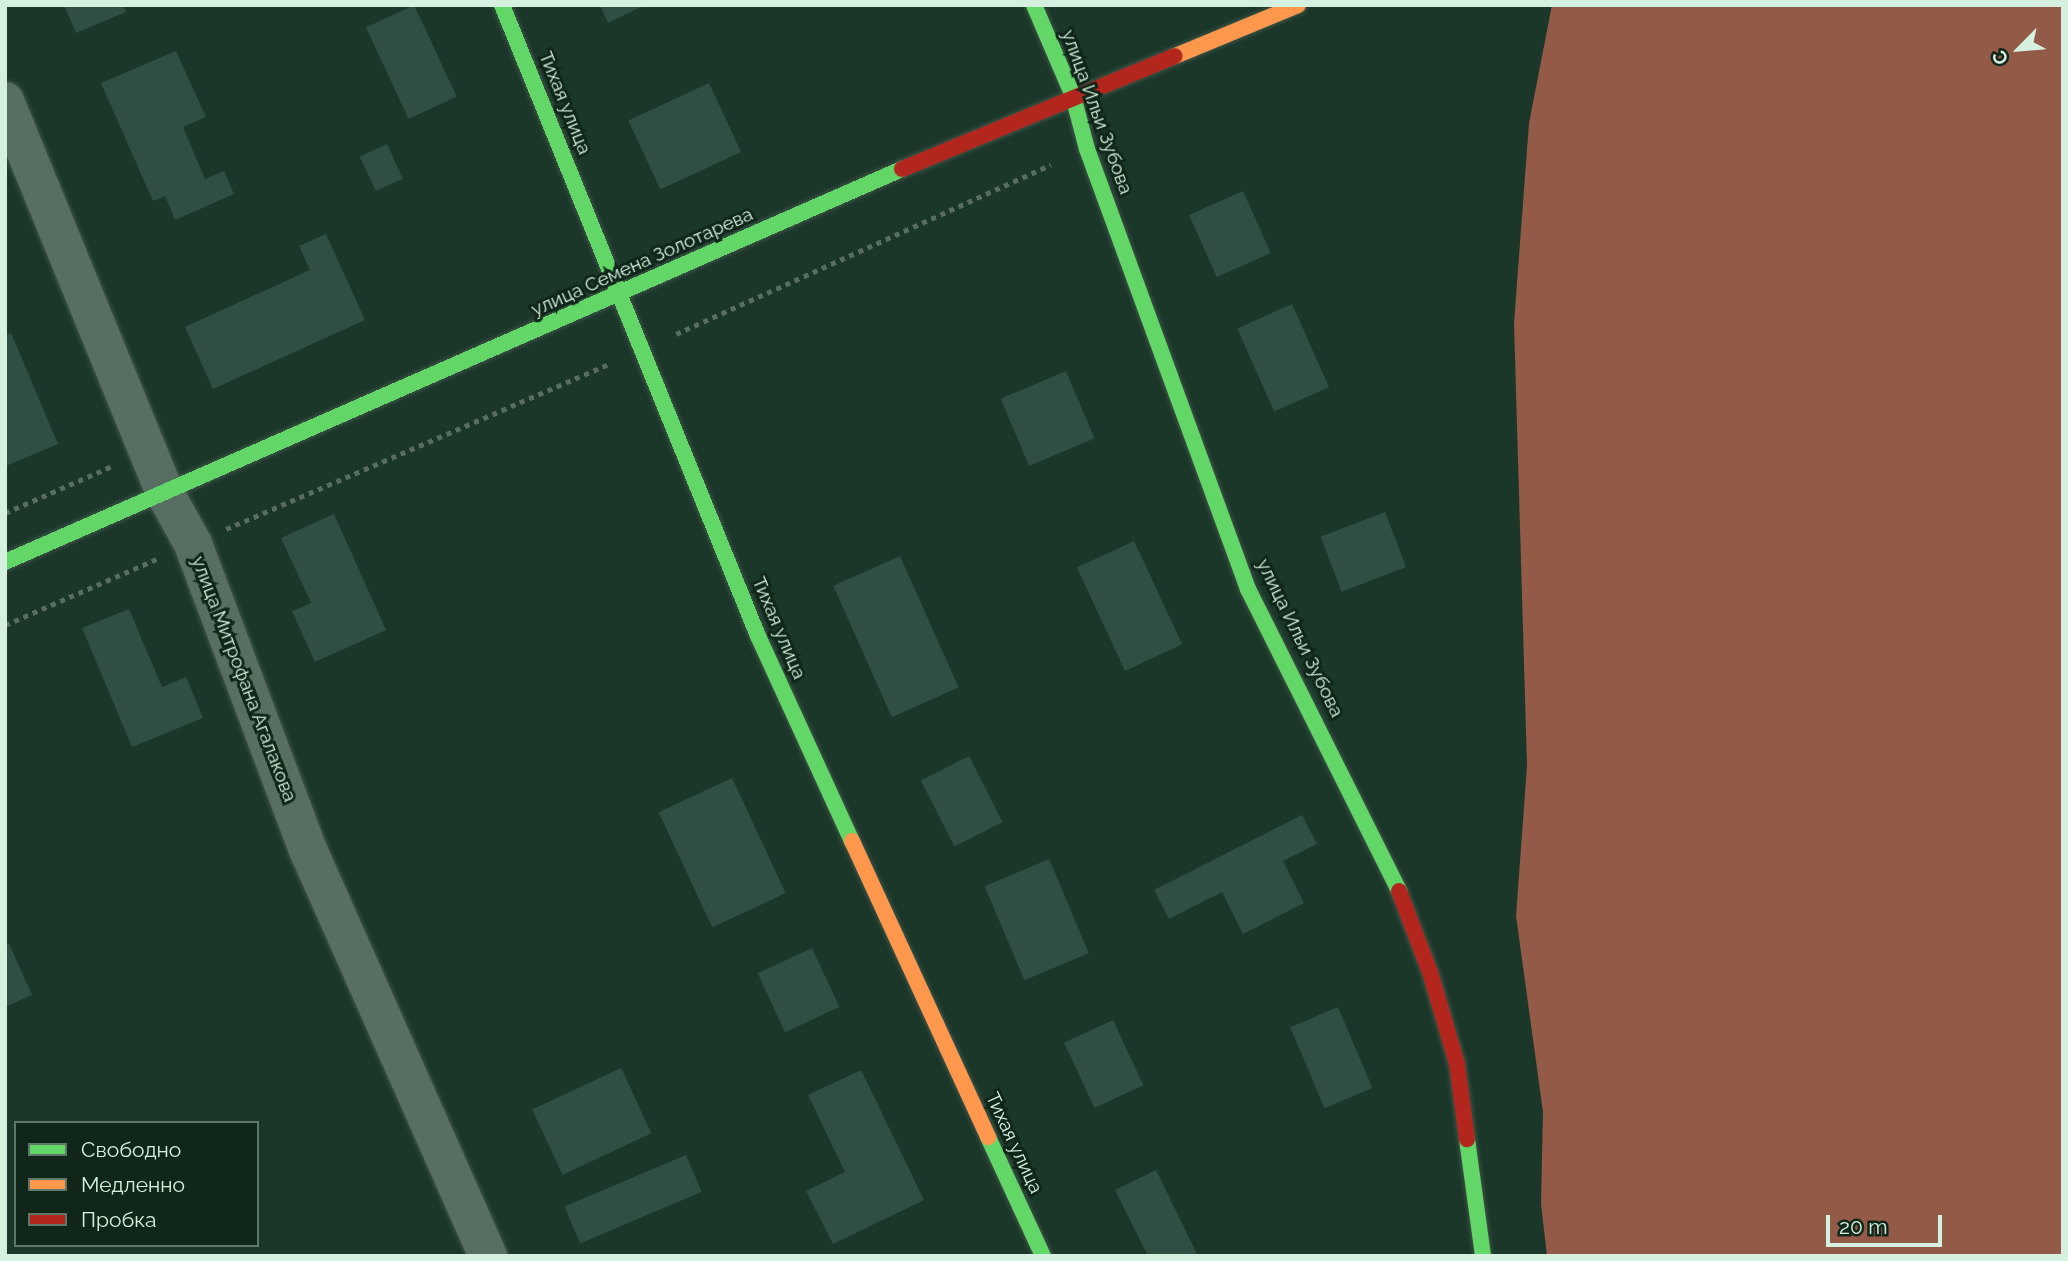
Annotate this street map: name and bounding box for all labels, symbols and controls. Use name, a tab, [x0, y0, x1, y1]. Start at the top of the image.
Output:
north arrow	[1984, 14, 2054, 84]
street label: улица Ильи Зубова	[1057, 27, 1137, 197]
text: С	[1987, 47, 2013, 68]
street label: Тихая улица	[534, 48, 596, 158]
street label: улица Семена Золотарева	[528, 203, 756, 321]
street label: улица Митрофана Агалакова	[186, 553, 302, 805]
street label: улица Ильи Зубова	[1252, 555, 1348, 721]
street label: Тихая улица	[747, 573, 811, 683]
street label: Тихая улица	[981, 1089, 1047, 1197]
legend	[14, 1121, 259, 1247]
text: Свободно	[81, 1137, 181, 1162]
text: Медленно	[81, 1172, 185, 1197]
scale bar	[1830, 1202, 1946, 1246]
text: Пробка	[81, 1207, 157, 1232]
text: 20 m	[1839, 1214, 1887, 1239]

